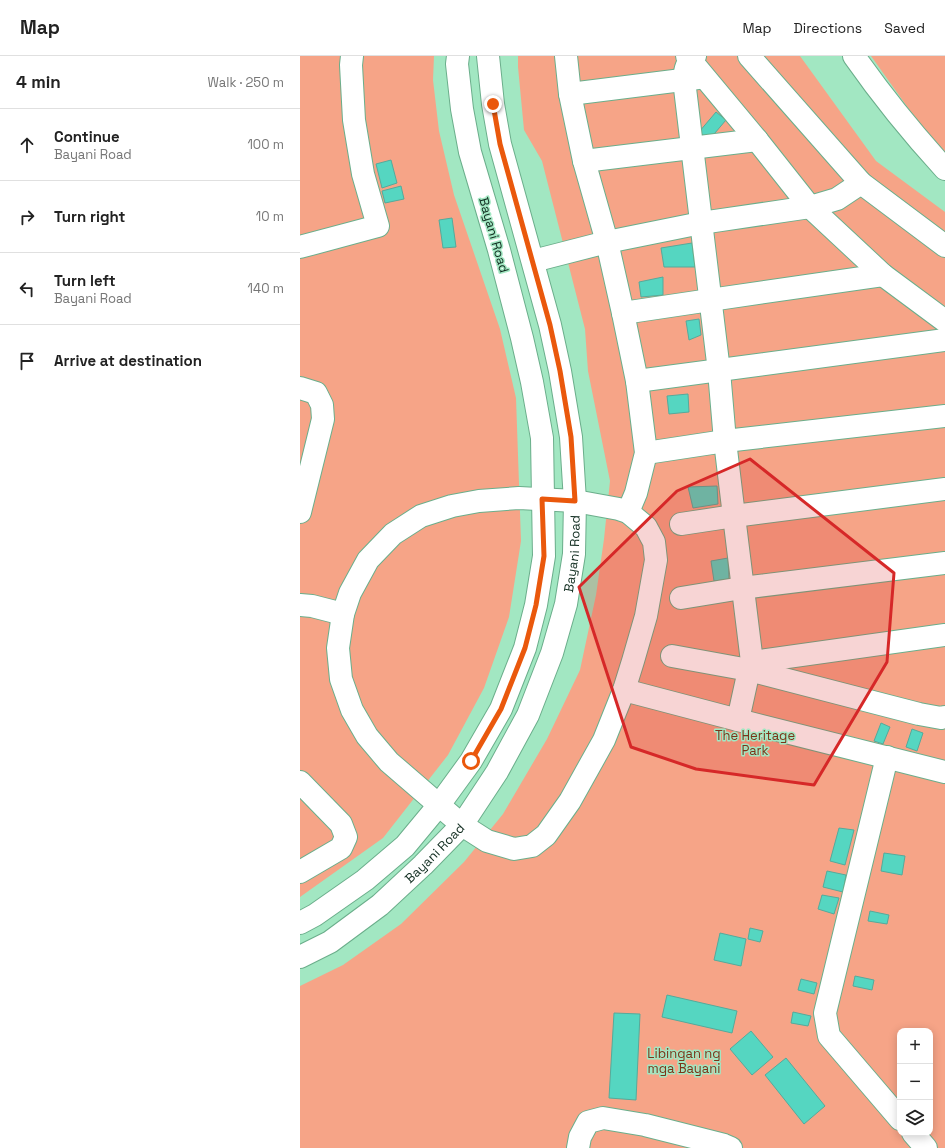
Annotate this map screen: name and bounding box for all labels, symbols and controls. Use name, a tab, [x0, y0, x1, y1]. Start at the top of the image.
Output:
text: Map	[20, 15, 60, 40]
text: Map	[742, 19, 772, 37]
text: Directions	[794, 19, 862, 37]
text: Saved	[884, 19, 925, 37]
text: 4 min	[16, 71, 61, 93]
text: Walk · 250 m	[208, 74, 284, 91]
route end	[484, 95, 502, 113]
text: Continue	[54, 127, 120, 146]
icon: ahead	[16, 134, 38, 156]
text: 100 m	[247, 136, 284, 153]
text: Bayani Road	[54, 146, 132, 163]
street label: Bayani Road	[475, 195, 513, 275]
icon: right	[16, 206, 38, 228]
text: Turn right	[54, 207, 125, 226]
text: 10 m	[256, 208, 284, 225]
text: Turn left	[54, 271, 116, 290]
icon: left	[16, 278, 38, 300]
text: 140 m	[248, 280, 284, 297]
text: Bayani Road	[54, 290, 132, 307]
icon: arrive	[16, 350, 38, 372]
text: Arrive at destination	[54, 351, 202, 370]
street label: Bayani Road	[559, 515, 583, 594]
park label: The Heritage Park	[715, 727, 795, 759]
route start	[462, 752, 480, 770]
street label: Bayani Road	[401, 819, 468, 886]
map controls	[897, 1028, 933, 1136]
button: +	[897, 1028, 933, 1064]
park label: Libingan ng mga Bayani	[647, 1045, 721, 1077]
button: −	[897, 1064, 933, 1100]
button: layers	[897, 1100, 933, 1136]

